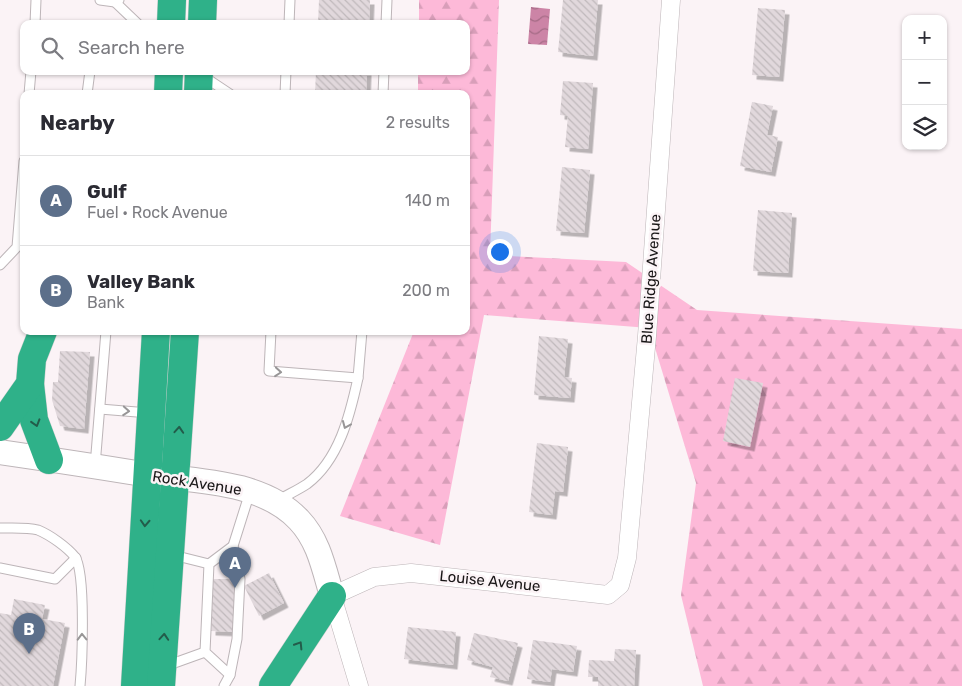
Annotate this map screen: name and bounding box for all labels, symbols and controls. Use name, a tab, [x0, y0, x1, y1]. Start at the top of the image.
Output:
map controls	[902, 15, 947, 150]
button: +	[902, 15, 947, 60]
search box	[20, 20, 470, 75]
icon: search	[38, 34, 66, 62]
text: Search here	[78, 36, 185, 59]
button: −	[902, 60, 947, 105]
button: layers	[902, 105, 947, 150]
text: Nearby	[40, 110, 115, 135]
text: 2 results	[386, 113, 450, 132]
text: Gulf	[87, 180, 127, 203]
text: A	[50, 191, 62, 210]
text: 140 m	[405, 191, 450, 210]
text: Fuel · Rock Avenue	[87, 203, 228, 222]
street label: Blue Ridge Avenue	[637, 213, 665, 345]
your location	[487, 239, 513, 265]
text: Valley Bank	[87, 270, 195, 293]
text: B	[50, 281, 62, 300]
text: 200 m	[402, 281, 450, 300]
text: Bank	[87, 293, 124, 312]
one-way arrow	[275, 366, 283, 377]
one-way arrow	[122, 405, 130, 416]
one-way arrow	[30, 418, 40, 426]
one-way arrow	[341, 420, 352, 429]
one-way arrow	[173, 425, 184, 433]
street label: Rock Avenue	[151, 467, 243, 499]
one-way arrow	[139, 519, 150, 527]
pin: A	[219, 547, 251, 588]
street label: Louise Avenue	[439, 567, 541, 595]
pin: B	[13, 613, 45, 654]
one-way arrow	[77, 633, 87, 641]
one-way arrow	[158, 633, 169, 641]
one-way arrow	[293, 641, 303, 650]

